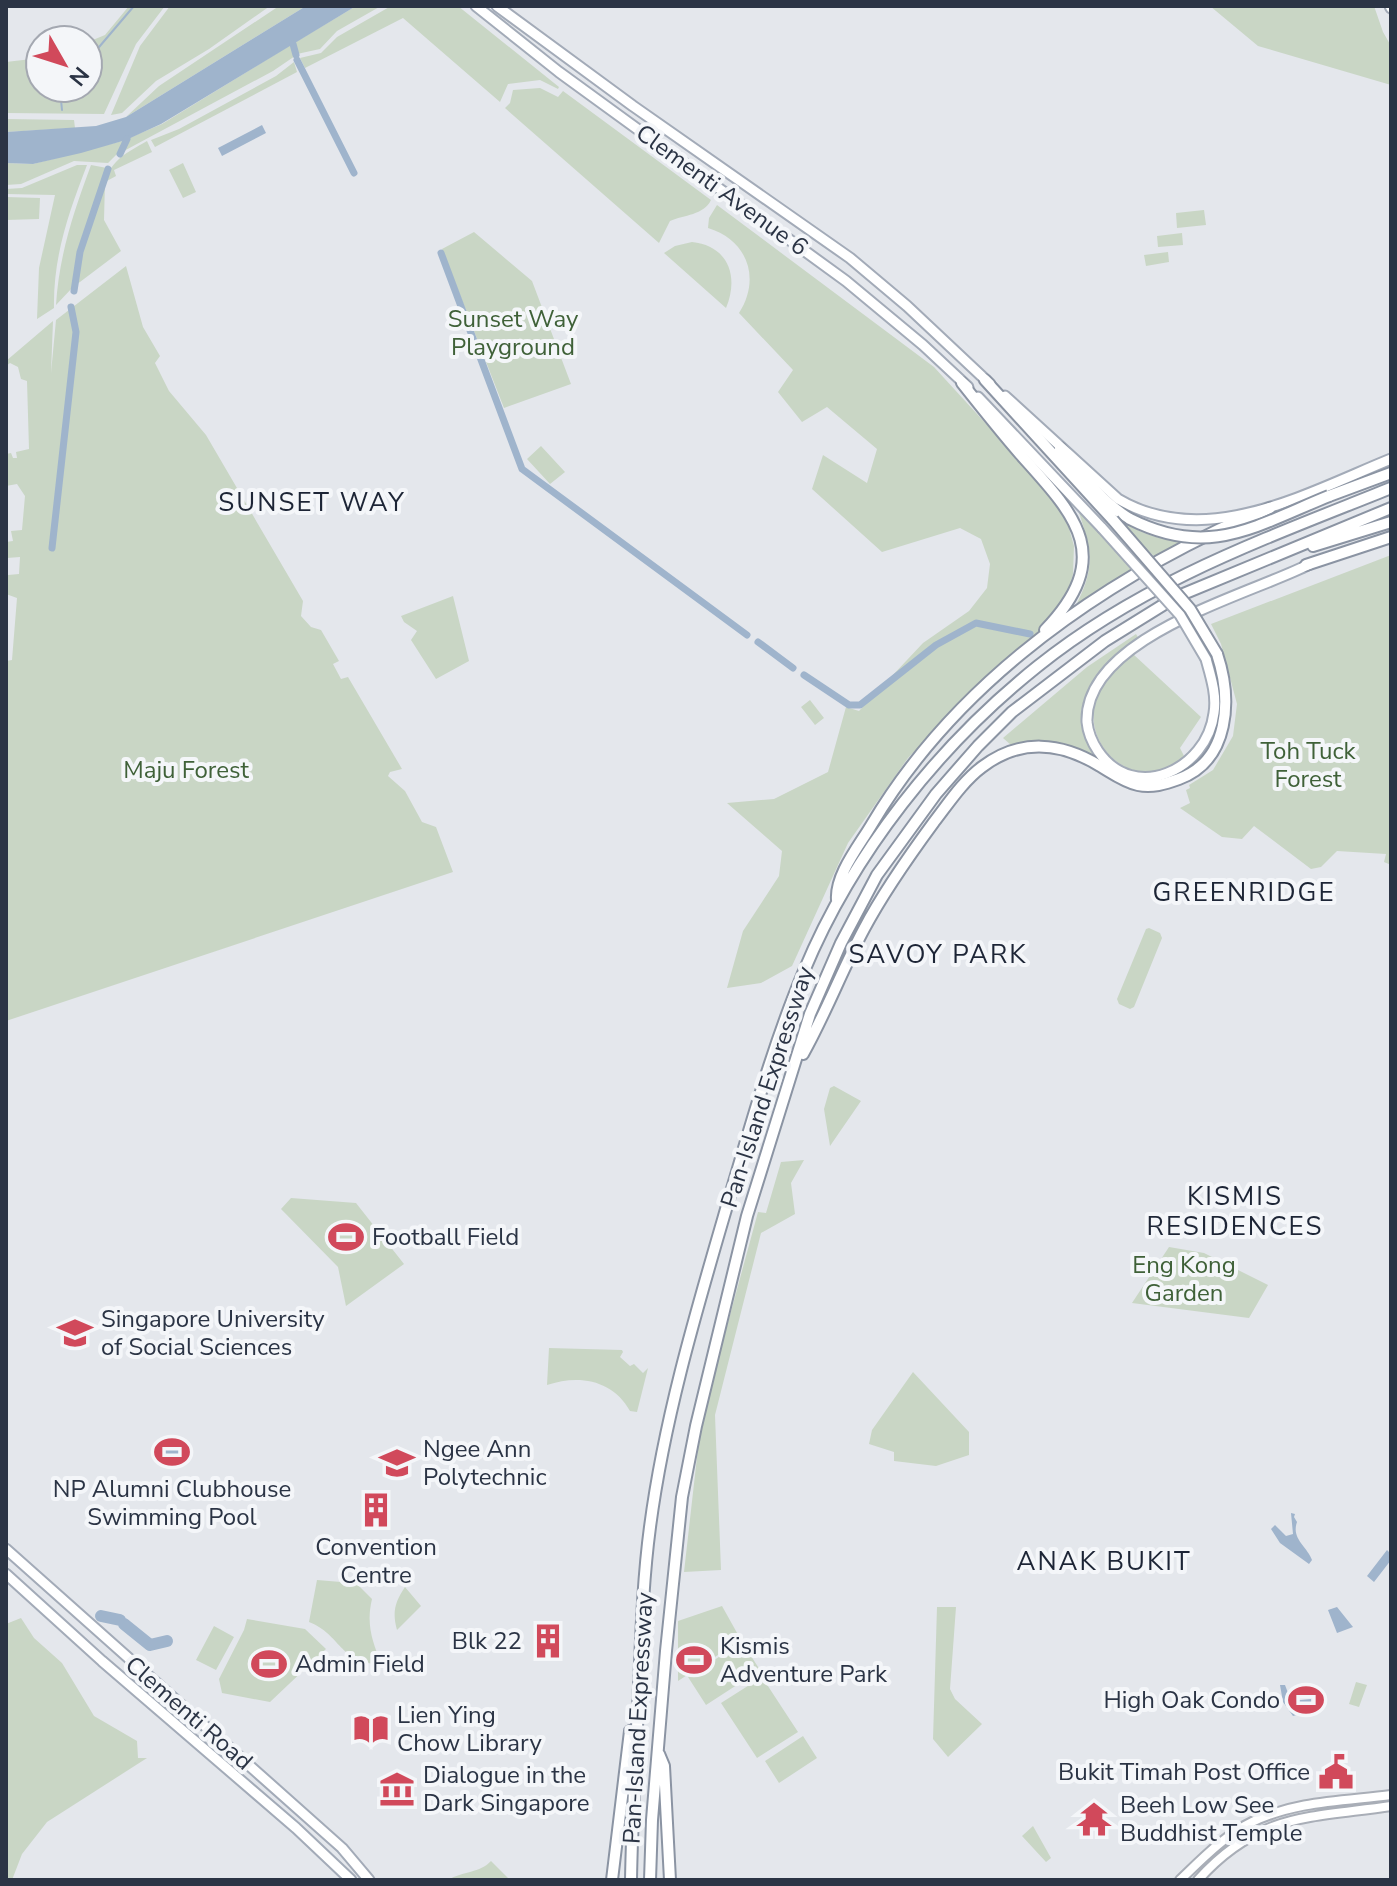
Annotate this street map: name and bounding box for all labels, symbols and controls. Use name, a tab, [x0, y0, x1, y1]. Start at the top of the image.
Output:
north arrow	[24, 24, 104, 104]
text: N	[62, 60, 96, 92]
street label: Clementi Avenue 6	[630, 117, 814, 263]
park label: Sunset Way Playground	[448, 303, 579, 363]
district label: SUNSET WAY	[218, 485, 406, 520]
park label: Toh Tuck Forest	[1260, 735, 1357, 795]
park label: Maju Forest	[123, 754, 249, 786]
district label: GREENRIDGE	[1152, 875, 1336, 910]
district label: SAVOY PARK	[848, 937, 1028, 972]
street label: Pan-Island Expressway	[713, 962, 821, 1212]
district label: KISMIS RESIDENCES	[1146, 1179, 1324, 1244]
sports icon: Football Field	[327, 1218, 365, 1256]
place label: Football Field	[372, 1221, 519, 1253]
park label: Eng Kong Garden	[1132, 1249, 1236, 1309]
place label: Singapore University of Social Sciences	[101, 1303, 325, 1363]
school or university icon: Singapore University of Social Sciences	[56, 1314, 94, 1352]
sports icon: NP Alumni Clubhouse Swimming Pool	[153, 1433, 191, 1471]
place label: Ngee Ann Polytechnic	[423, 1433, 547, 1493]
school or university icon: Ngee Ann Polytechnic	[378, 1444, 416, 1482]
place label: NP Alumni Clubhouse Swimming Pool	[53, 1473, 291, 1533]
building icon: Convention Centre	[357, 1491, 395, 1529]
place label: Convention Centre	[315, 1531, 437, 1591]
district label: ANAK BUKIT	[1016, 1544, 1192, 1579]
street label: Pan-Island Expressway	[615, 1591, 661, 1845]
building icon: Blk 22	[529, 1622, 567, 1660]
place label: Blk 22	[452, 1625, 522, 1657]
place label: Kismis Adventure Park	[720, 1630, 888, 1690]
sports icon: Kismis Adventure Park	[675, 1641, 713, 1679]
sports icon: Admin Field	[250, 1645, 288, 1683]
place label: Admin Field	[295, 1648, 425, 1680]
street label: Clementi Road	[119, 1649, 259, 1777]
sports icon: High Oak Condo	[1287, 1681, 1325, 1719]
place label: High Oak Condo	[1103, 1684, 1280, 1716]
place label: Lien Ying Chow Library	[397, 1699, 542, 1759]
library icon: Lien Ying Chow Library	[352, 1710, 390, 1748]
public building icon: Bukit Timah Post Office	[1317, 1753, 1355, 1791]
place label: Bukit Timah Post Office	[1058, 1756, 1310, 1788]
place label: Dialogue in the Dark Singapore	[423, 1759, 590, 1819]
museum icon: Dialogue in the Dark Singapore	[378, 1770, 416, 1808]
place label: Beeh Low See Buddhist Temple	[1120, 1789, 1303, 1849]
temple icon: Beeh Low See Buddhist Temple	[1075, 1800, 1113, 1838]

